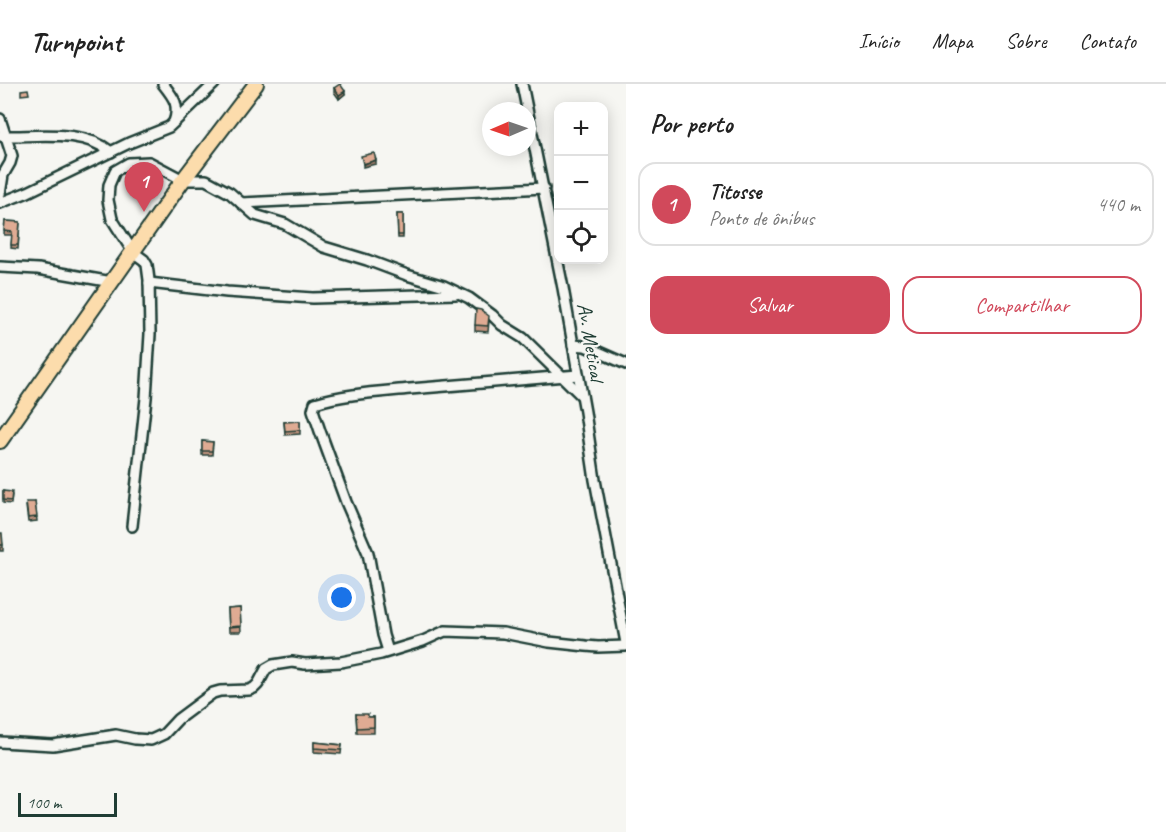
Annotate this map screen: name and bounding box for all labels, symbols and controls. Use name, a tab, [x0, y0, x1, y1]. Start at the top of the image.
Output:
text: Turnpoint	[30, 24, 122, 59]
text: Início	[859, 28, 899, 54]
text: Mapa	[932, 28, 973, 54]
text: Sobre	[1006, 28, 1046, 54]
text: Contato	[1079, 28, 1136, 54]
north arrow	[482, 102, 536, 156]
map controls	[554, 102, 608, 264]
button: +	[554, 102, 608, 156]
text: Por perto	[650, 107, 732, 140]
button: −	[554, 156, 608, 210]
pin: 1	[124, 162, 164, 212]
text: Titosse	[709, 178, 761, 206]
text: 1	[667, 192, 676, 217]
text: 440 m	[1097, 192, 1140, 217]
text: Ponto de ônibus	[709, 206, 814, 231]
button: locate	[554, 210, 608, 264]
button: Salvar	[650, 276, 890, 334]
button: Compartilhar	[902, 276, 1142, 334]
street label: Av. Metical	[571, 301, 611, 387]
your location	[327, 583, 356, 612]
scale bar	[18, 790, 117, 818]
text: 100 m	[27, 793, 61, 813]

